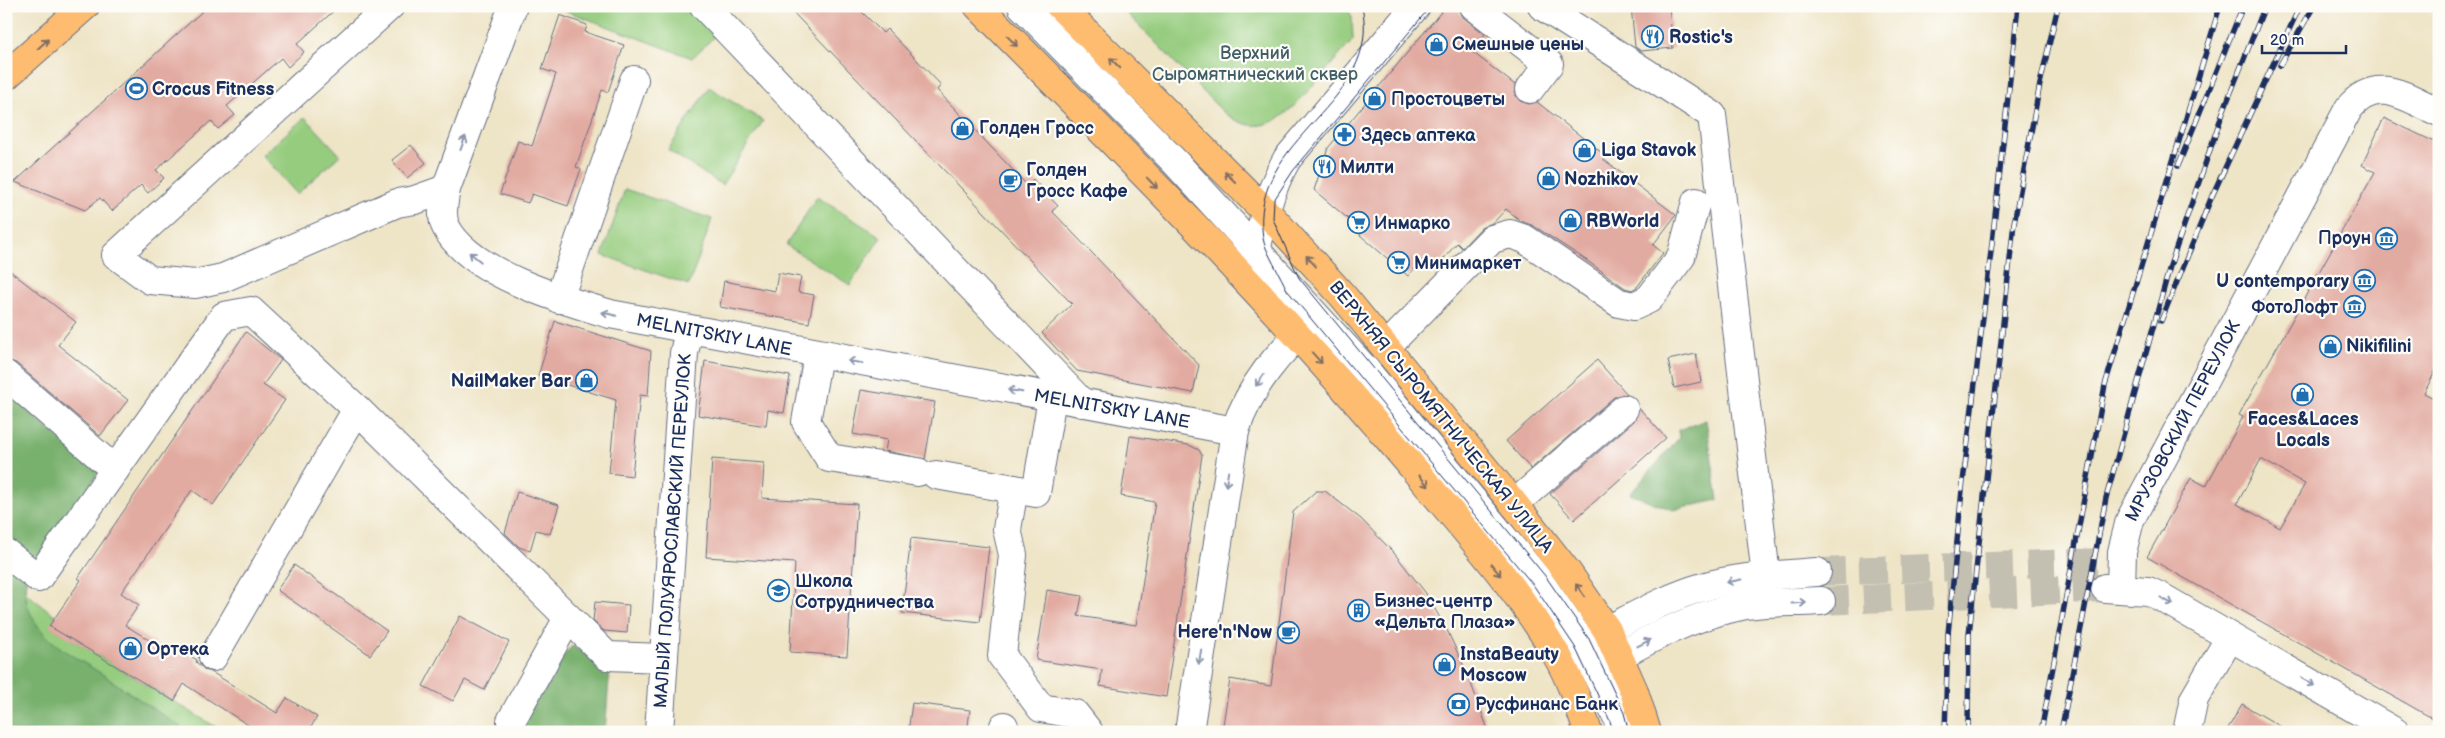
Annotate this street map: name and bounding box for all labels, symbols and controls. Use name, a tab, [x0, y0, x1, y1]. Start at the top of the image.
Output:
scale bar	[2262, 22, 2346, 54]
restaurant icon: Rostic's	[1641, 25, 1665, 49]
place label: Rostic's	[1669, 27, 1733, 48]
text: 20 m	[2270, 31, 2304, 50]
shop icon: Смешные цены	[1424, 32, 1448, 56]
place label: Смешные цены	[1452, 34, 1584, 55]
one-way arrow	[1006, 35, 1018, 47]
one-way arrow	[36, 38, 49, 50]
park label: Верхний Сыромятнический сквер	[1152, 43, 1358, 85]
one-way arrow	[1110, 57, 1122, 69]
sports icon: Crocus Fitness	[124, 77, 148, 101]
place label: Crocus Fitness	[152, 79, 274, 100]
shop icon: Простоцветы	[1363, 87, 1387, 111]
place label: Простоцветы	[1391, 89, 1505, 110]
shop icon: Голден Гросс	[951, 116, 975, 140]
place label: Голден Гросс	[979, 118, 1094, 139]
pharmacy icon: Здесь аптека	[1333, 123, 1357, 147]
place label: Здесь аптека	[1361, 125, 1476, 146]
one-way arrow	[459, 136, 468, 152]
shop icon: Liga Stavok	[1573, 138, 1597, 162]
place label: Liga Stavok	[1601, 140, 1697, 161]
restaurant icon: Милти	[1312, 155, 1336, 179]
place label: Милти	[1340, 157, 1394, 178]
place label: Голден Гросс Кафе	[1026, 160, 1128, 202]
shop icon: Nozhikov	[1536, 167, 1560, 191]
cafe icon: Голден Гросс Кафе	[998, 168, 1022, 192]
place label: Nozhikov	[1564, 169, 1639, 190]
one-way arrow	[1224, 171, 1237, 183]
one-way arrow	[1146, 176, 1158, 189]
shop icon: RBWorld	[1558, 209, 1582, 233]
supermarket icon: Инмарко	[1346, 211, 1370, 235]
place label: RBWorld	[1586, 211, 1659, 232]
place label: Инмарко	[1374, 213, 1451, 234]
museum icon: Проун	[2375, 226, 2399, 250]
place label: Проун	[2318, 228, 2371, 249]
supermarket icon: Минимаркет	[1386, 251, 1410, 275]
one-way arrow	[469, 252, 482, 263]
place label: Минимаркет	[1414, 253, 1522, 274]
one-way arrow	[1305, 254, 1317, 267]
museum icon: U contemporary	[2353, 269, 2377, 293]
place label: U contemporary	[2216, 271, 2350, 292]
street label: ВЕРХНЯЯ СЫРОМЯТНИЧЕСКАЯ УЛИЦА	[1325, 277, 1557, 557]
museum icon: ФотоЛофт	[2342, 295, 2366, 319]
place label: ФотоЛофт	[2251, 297, 2338, 318]
one-way arrow	[602, 309, 618, 318]
street label: MELNITSKIY LANE	[635, 310, 794, 360]
street label: МРУЗОВСКИЙ ПЕРЕУЛОК	[2121, 317, 2245, 525]
shop icon: Nikifilini	[2318, 334, 2342, 358]
place label: Nikifilini	[2346, 336, 2411, 357]
one-way arrow	[1311, 351, 1323, 364]
street label: МАЛЫЙ ПОЛУЯРОСЛАВСКИЙ ПЕРЕУЛОК	[650, 353, 696, 709]
one-way arrow	[847, 356, 863, 366]
shop icon: NailMaker Bar	[575, 369, 599, 393]
place label: NailMaker Bar	[451, 371, 572, 392]
one-way arrow	[1255, 372, 1265, 386]
shop icon: Faces&Laces Locals	[2291, 382, 2315, 406]
one-way arrow	[1007, 385, 1023, 395]
street label: MELNITSKIY LANE	[1032, 385, 1192, 433]
place label: Faces&Laces Locals	[2247, 409, 2359, 451]
one-way arrow	[1222, 471, 1232, 487]
one-way arrow	[1418, 474, 1429, 487]
one-way arrow	[1490, 564, 1501, 577]
place label: Школа Сотрудничества	[795, 571, 934, 613]
one-way arrow	[1726, 577, 1742, 587]
school or university icon: Школа Сотрудничества	[767, 579, 791, 603]
one-way arrow	[1575, 583, 1585, 597]
place label: Бизнес-центр «Дельта Плаза»	[1374, 591, 1515, 633]
one-way arrow	[2159, 596, 2174, 606]
one-way arrow	[1791, 598, 1807, 607]
building icon: Бизнес-центр «Дельта Плаза»	[1346, 599, 1370, 623]
cafe icon: Here'n'Now	[1276, 620, 1300, 644]
place label: Here'n'Now	[1178, 622, 1272, 643]
shop icon: Ортека	[119, 637, 143, 661]
one-way arrow	[1636, 638, 1651, 647]
place label: Ортека	[147, 639, 210, 660]
place label: InstaBeauty Moscow	[1460, 644, 1560, 686]
one-way arrow	[1195, 649, 1205, 665]
shop icon: InstaBeauty Moscow	[1432, 652, 1456, 676]
one-way arrow	[2300, 677, 2314, 687]
bank icon: Русфинанс Банк	[1447, 692, 1471, 716]
place label: Русфинанс Банк	[1475, 694, 1618, 715]

